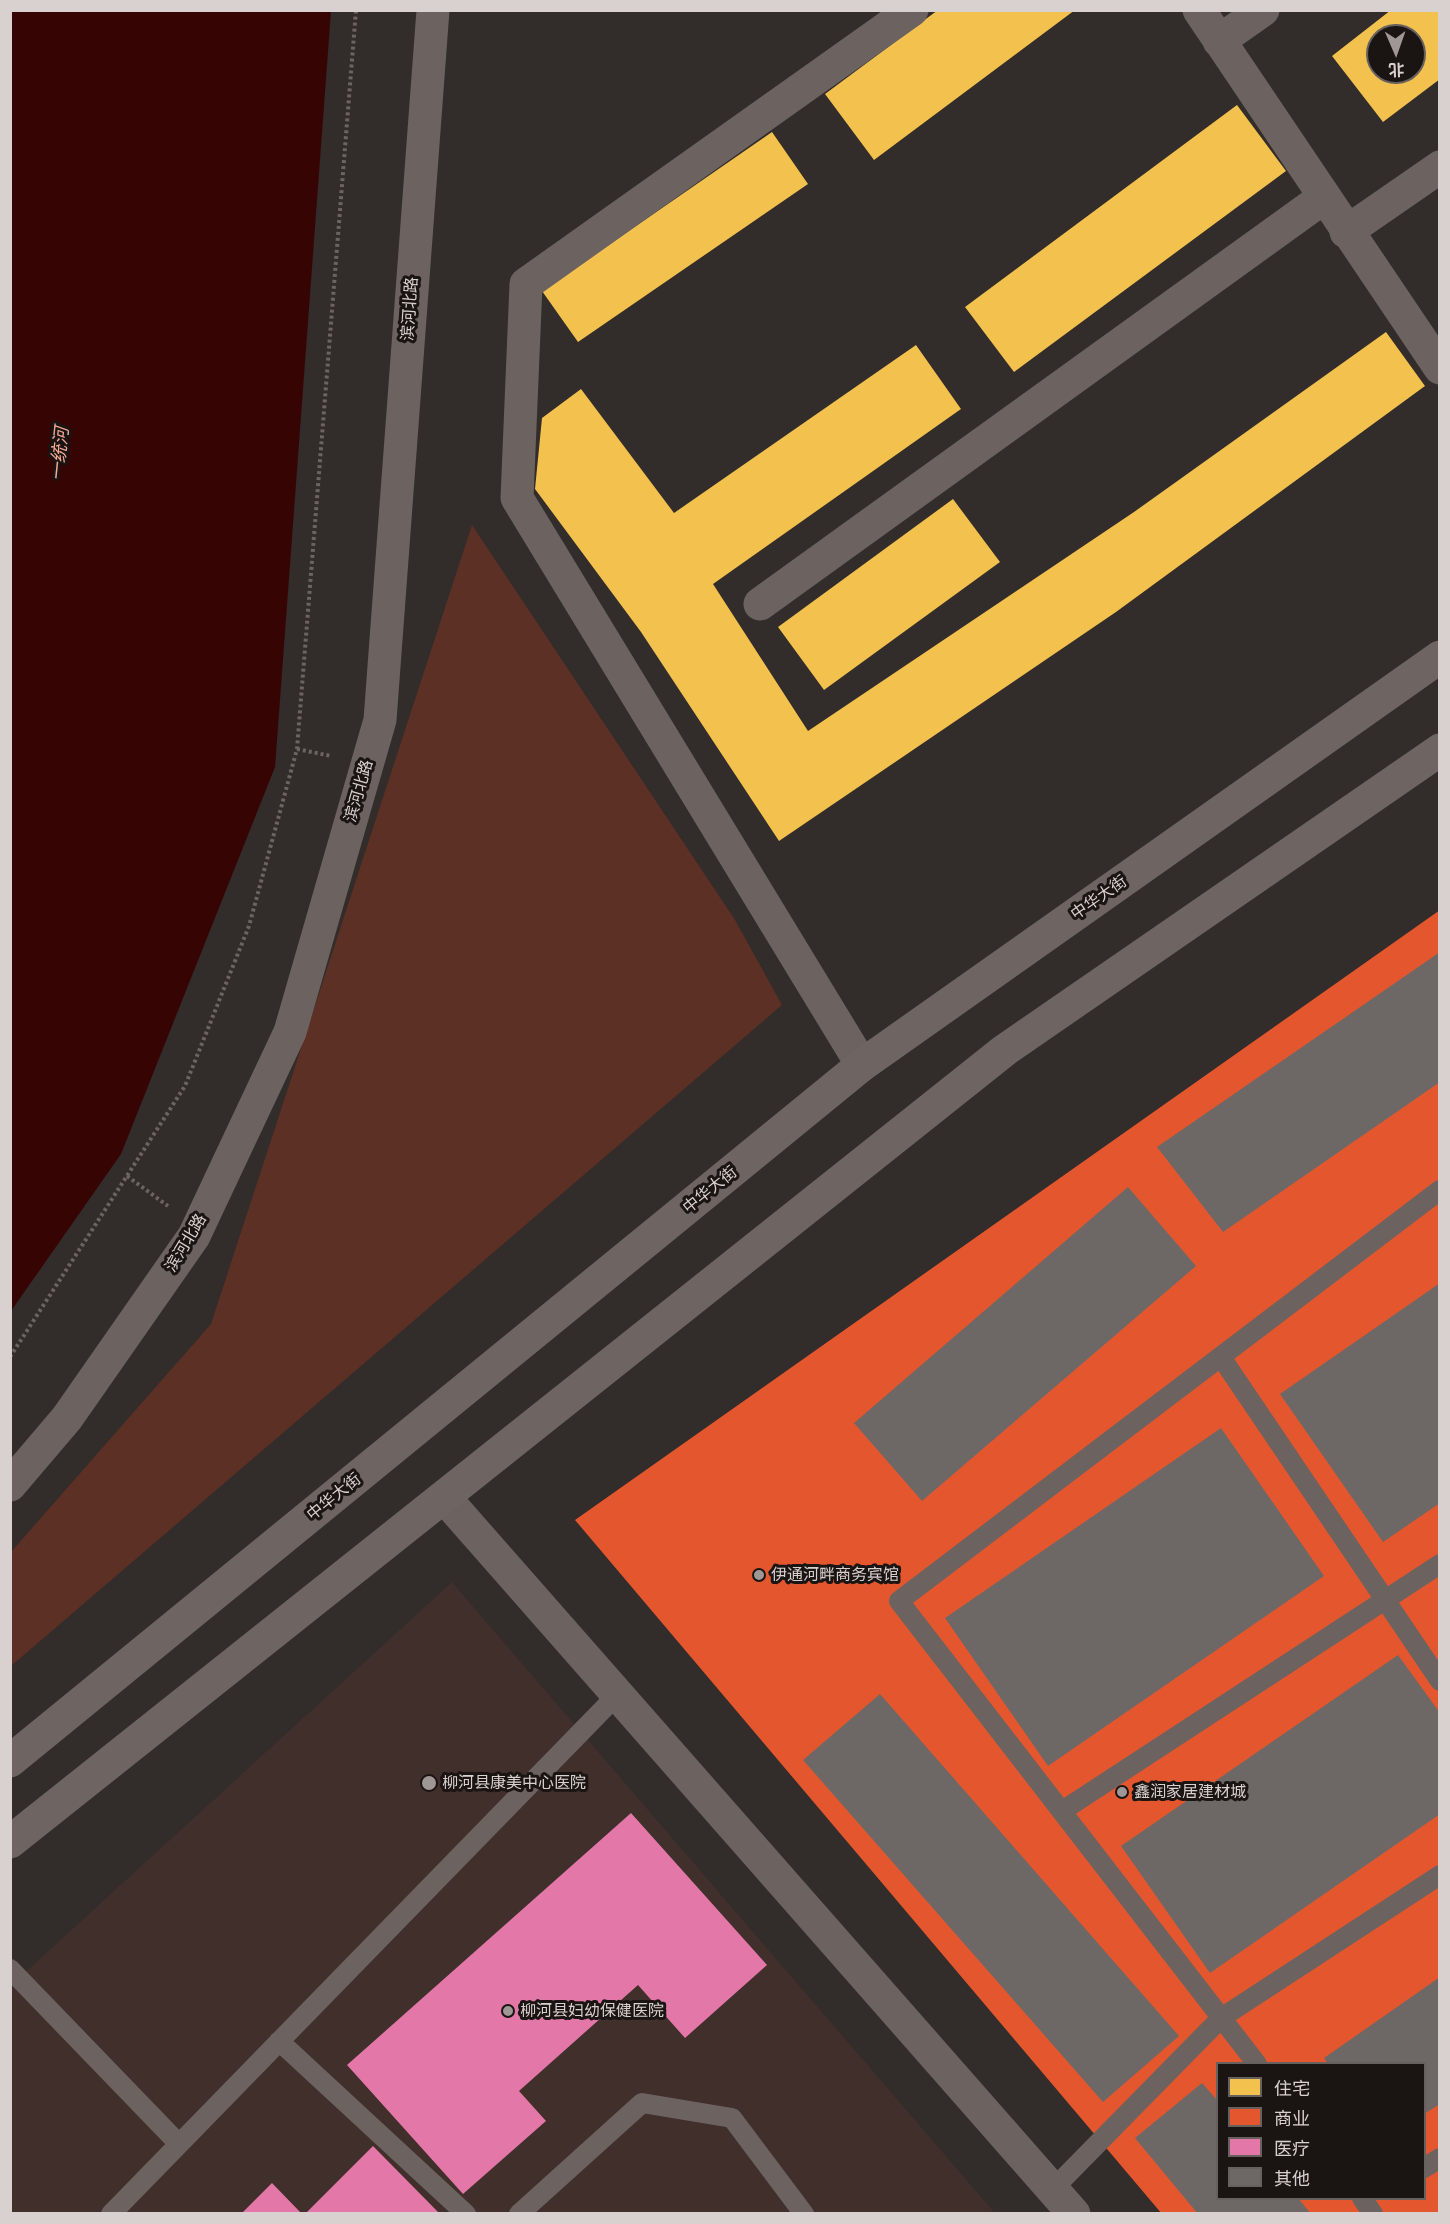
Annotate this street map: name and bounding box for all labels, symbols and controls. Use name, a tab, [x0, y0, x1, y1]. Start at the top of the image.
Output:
north arrow	[1366, 24, 1426, 84]
text: 北	[1388, 60, 1405, 80]
street label: 滨河北路	[398, 276, 422, 342]
water label: 一统河	[46, 426, 74, 482]
street label: 滨河北路	[341, 758, 377, 824]
street label: 中华大街	[1067, 872, 1131, 924]
street label: 中华大街	[679, 1162, 741, 1218]
street label: 滨河北路	[161, 1211, 211, 1275]
street label: 中华大街	[303, 1469, 365, 1525]
place label: 伊通河畔商务宾馆	[771, 1565, 899, 1585]
marker: 伊通河畔商务宾馆	[752, 1568, 766, 1582]
place label: 柳河县康美中心医院	[442, 1773, 586, 1793]
marker: 柳河县康美中心医院	[420, 1774, 438, 1792]
place label: 鑫润家居建材城	[1134, 1782, 1246, 1802]
marker: 鑫润家居建材城	[1115, 1785, 1129, 1799]
place label: 柳河县妇幼保健医院	[520, 2001, 664, 2021]
marker: 柳河县妇幼保健医院	[501, 2004, 515, 2018]
legend	[1216, 2062, 1426, 2200]
text: 住宅	[1274, 2077, 1310, 2100]
text: 商业	[1274, 2107, 1310, 2130]
text: 医疗	[1274, 2137, 1310, 2160]
text: 其他	[1274, 2167, 1310, 2190]

